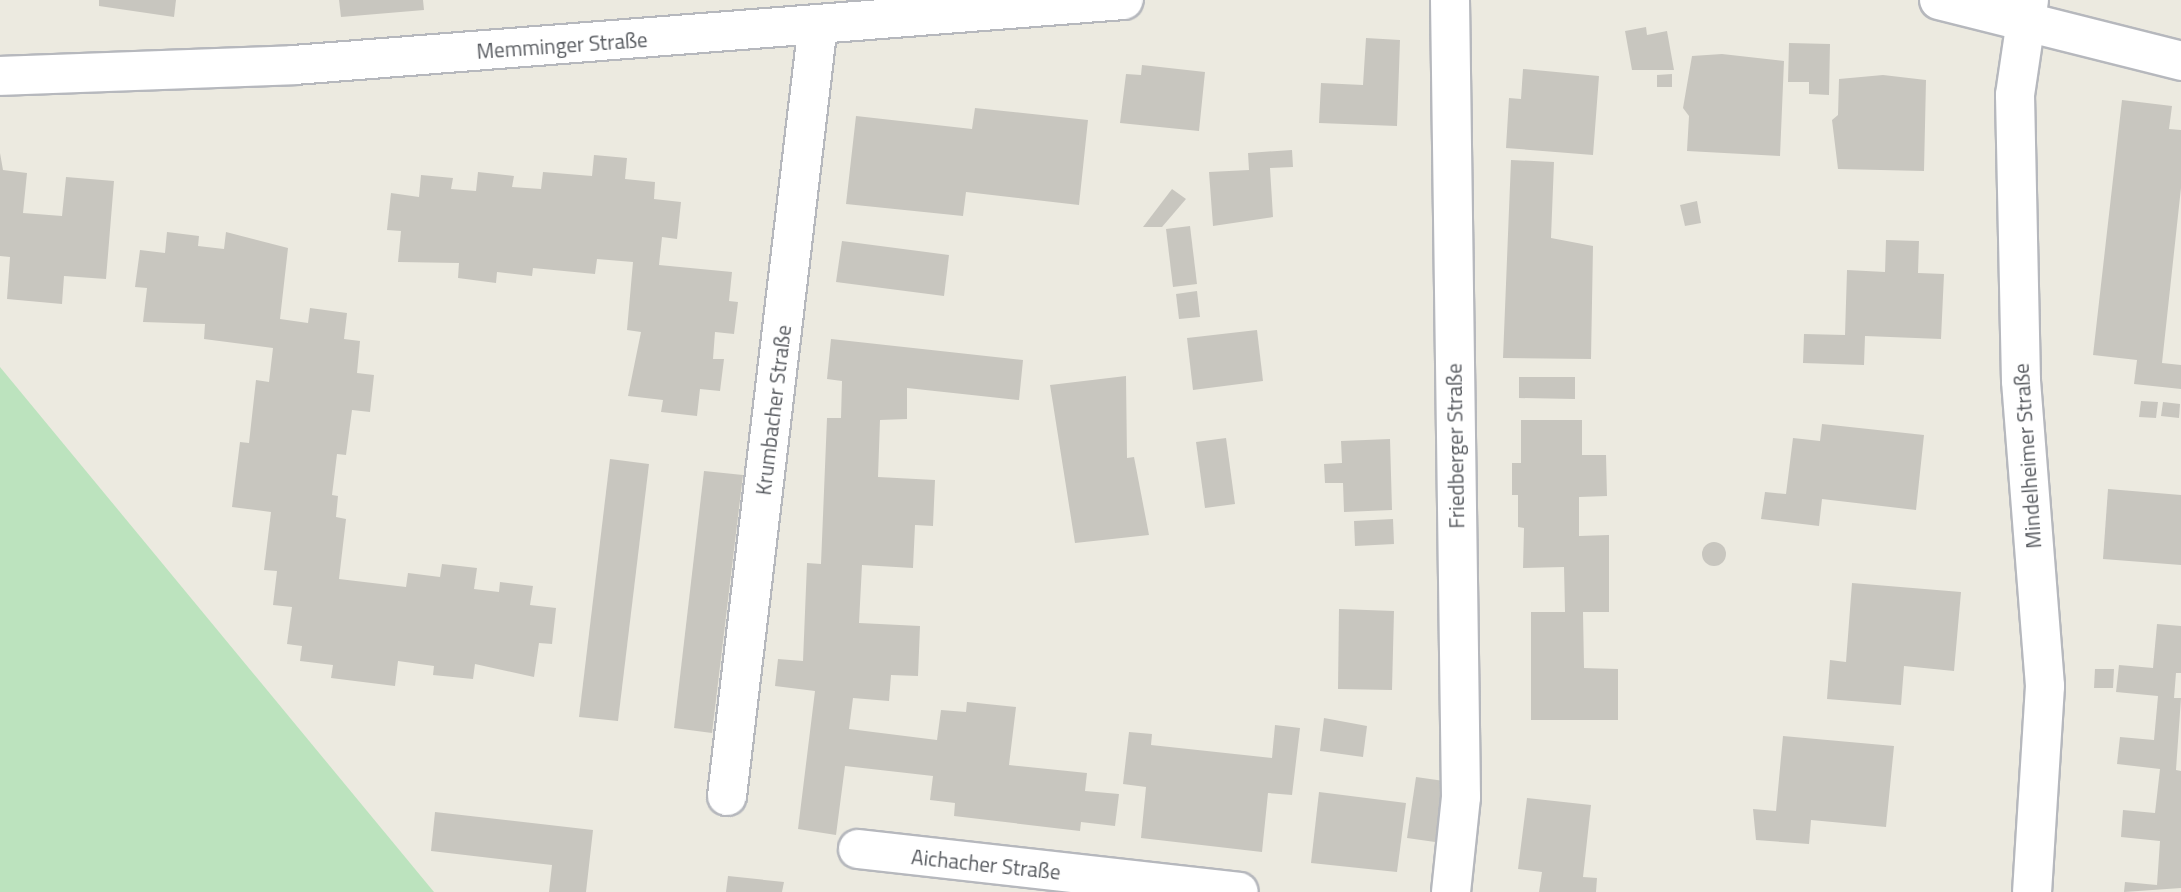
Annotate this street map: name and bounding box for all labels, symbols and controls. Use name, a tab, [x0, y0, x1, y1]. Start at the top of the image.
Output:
street label: Memminger Straße	[476, 26, 648, 64]
street label: Krumbacher Straße	[750, 323, 796, 497]
street label: Friedberger Straße	[1441, 363, 1469, 529]
street label: Mindelheimer Straße	[2008, 363, 2046, 549]
street label: Aichacher Straße	[910, 844, 1062, 884]

